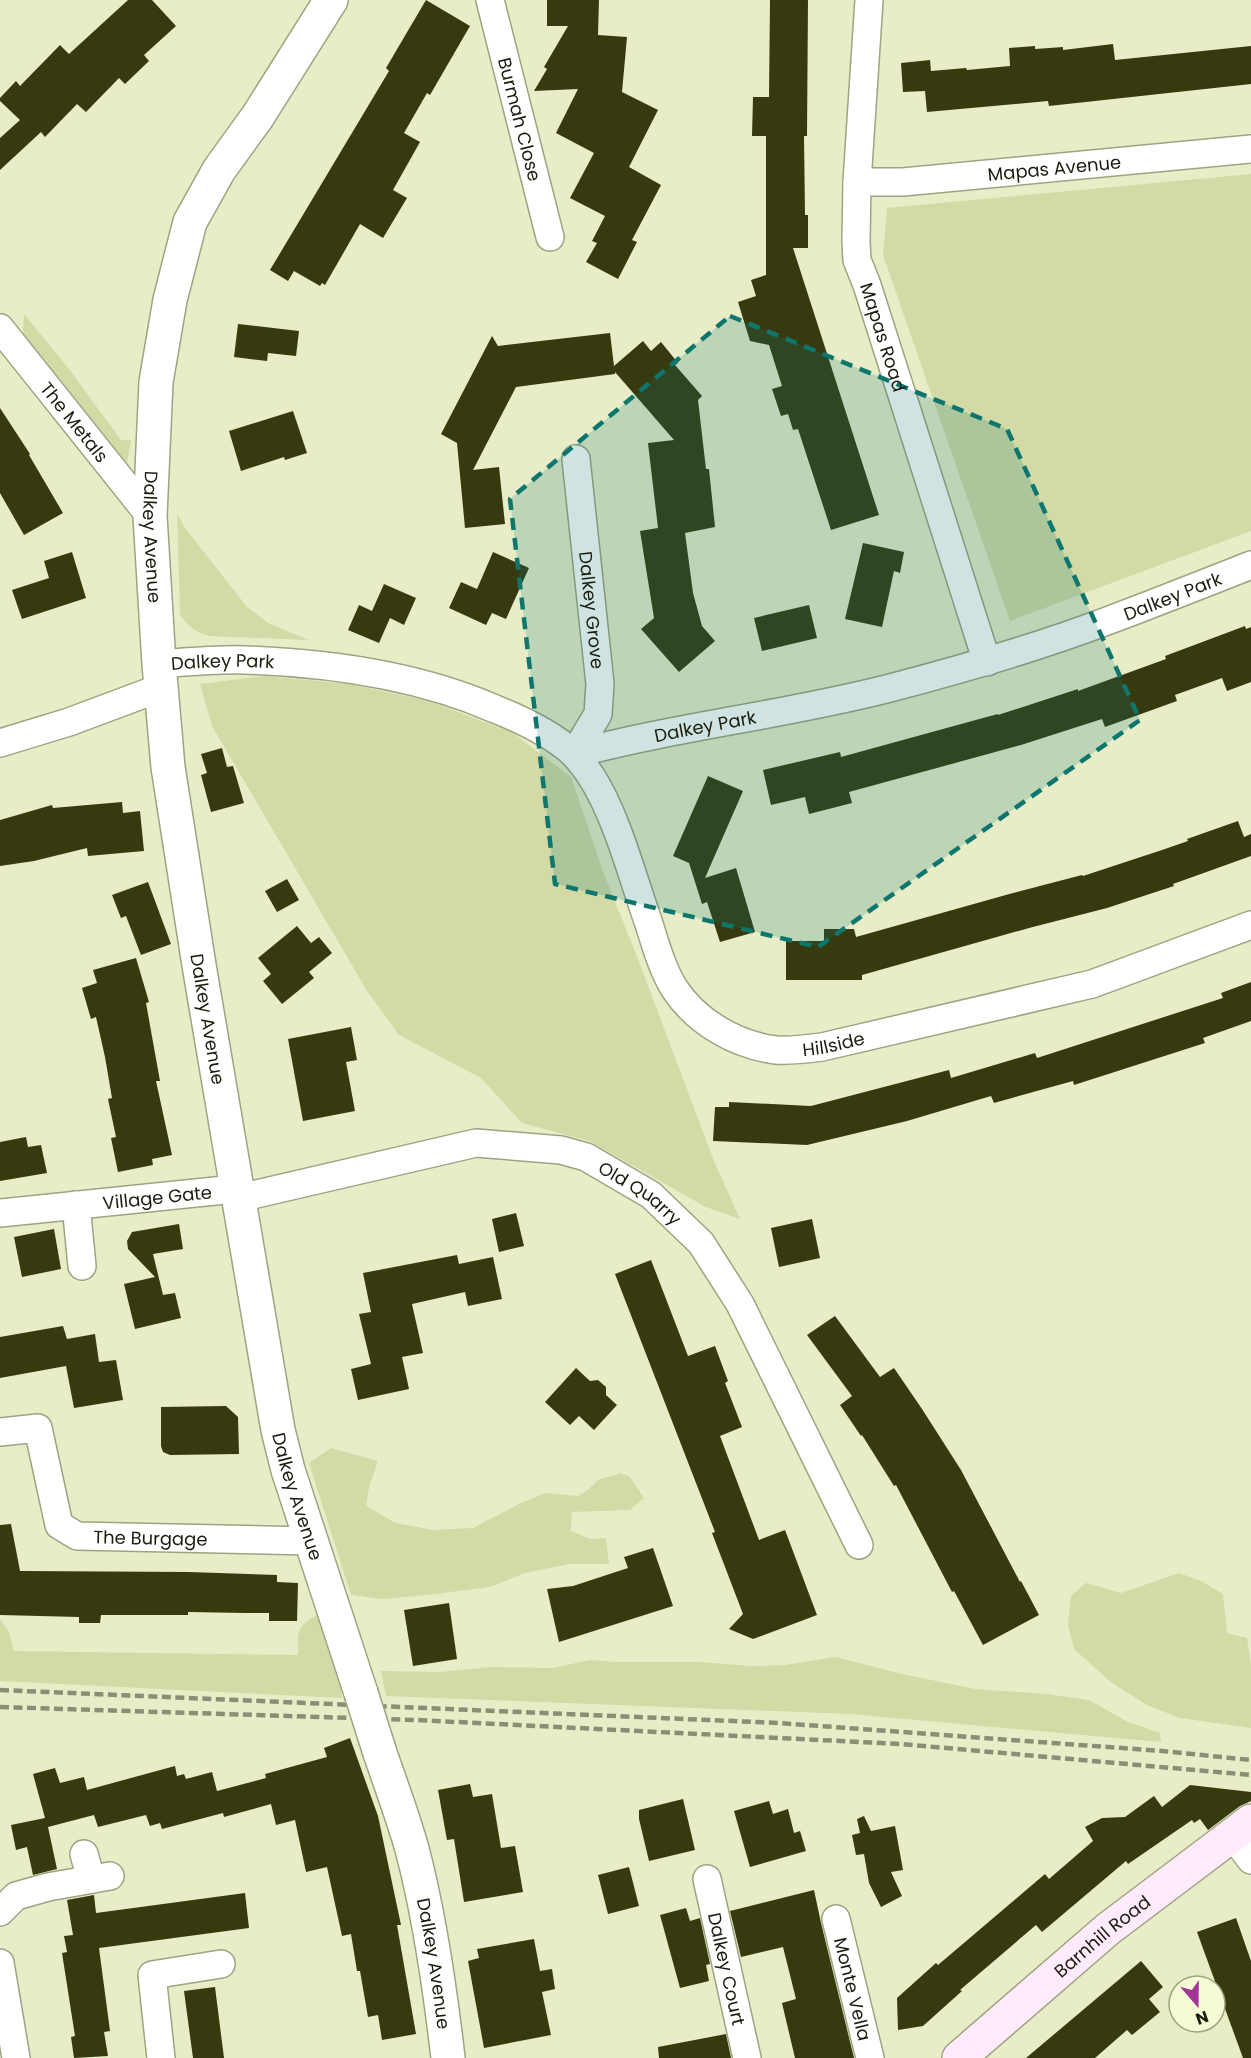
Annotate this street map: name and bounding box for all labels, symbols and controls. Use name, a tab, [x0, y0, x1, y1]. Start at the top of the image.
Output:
street label: Burmah Close	[493, 55, 548, 184]
street label: Mapas Avenue	[986, 149, 1122, 186]
street label: Mapas Road	[855, 279, 913, 395]
street label: The Metals	[35, 376, 115, 467]
street label: Dalkey Avenue	[137, 470, 168, 604]
street label: Dalkey Grove	[573, 550, 611, 670]
street label: Dalkey Park	[1120, 565, 1226, 626]
street label: Dalkey Park	[170, 647, 276, 676]
street label: Dalkey Park	[652, 704, 759, 748]
street label: Dalkey Avenue	[185, 952, 232, 1086]
street label: Hillside	[801, 1025, 867, 1062]
street label: Old Quarry	[594, 1155, 687, 1231]
street label: Village Gate	[101, 1179, 213, 1215]
street label: Dalkey Avenue	[267, 1430, 329, 1563]
street label: The Burgage	[93, 1524, 208, 1551]
street label: Barnhill Road	[1048, 1889, 1155, 1983]
street label: Dalkey Avenue	[411, 1896, 457, 2031]
street label: Dalkey Court	[702, 1910, 752, 2028]
street label: Monte Vella	[828, 1935, 878, 2043]
north arrow	[1167, 1974, 1227, 2034]
text: N	[1192, 2005, 1212, 2030]

